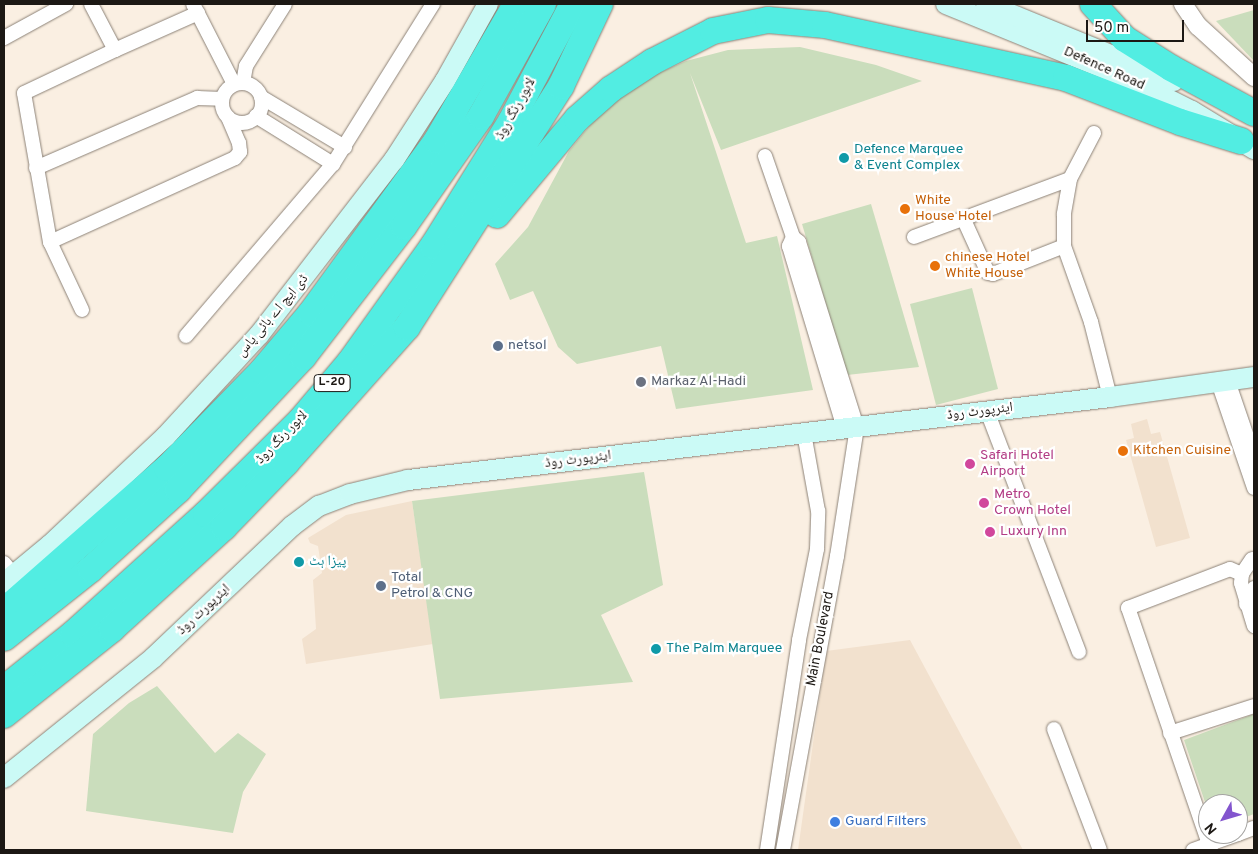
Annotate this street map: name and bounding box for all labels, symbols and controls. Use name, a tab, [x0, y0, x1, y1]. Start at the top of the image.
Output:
scale bar	[1088, 10, 1186, 42]
text: 50 m	[1094, 19, 1129, 38]
street label: Defence Road	[1061, 44, 1147, 94]
street label: لاہور رنگ روڈ	[492, 75, 540, 143]
place label: Defence Marquee & Event Complex	[854, 142, 963, 174]
marker: Defence Marquee & Event Complex	[838, 152, 850, 164]
place label: White House Hotel	[915, 193, 992, 226]
marker: White House Hotel	[899, 203, 911, 215]
place label: chinese Hotel White House	[945, 250, 1030, 282]
marker: chinese Hotel White House	[929, 260, 941, 272]
street label: ڈی ایچ اے بائی پاس	[234, 271, 312, 361]
place label: netsol	[508, 338, 547, 354]
marker: netsol	[492, 340, 504, 352]
road number: L-20	[313, 373, 351, 392]
place label: Markaz Al-Hadi	[651, 374, 747, 390]
marker: Markaz Al-Hadi	[635, 376, 647, 388]
street label: ایئرپورٹ روڈ	[946, 400, 1014, 424]
street label: لاہور رنگ روڈ	[253, 408, 311, 468]
place label: Kitchen Cuisine	[1133, 443, 1231, 459]
marker: Kitchen Cuisine	[1117, 445, 1129, 457]
street label: ایئرپورٹ روڈ	[544, 448, 612, 472]
place label: Safari Hotel Airport	[980, 448, 1054, 481]
marker: Safari Hotel Airport	[964, 458, 976, 470]
place label: Metro Crown Hotel	[994, 487, 1071, 520]
marker: Metro Crown Hotel	[978, 497, 990, 509]
place label: Luxury Inn	[1000, 524, 1067, 540]
marker: Luxury Inn	[984, 526, 996, 538]
place label: پیزا ہٹ	[309, 554, 346, 570]
marker: پیزا ہٹ	[293, 556, 305, 568]
place label: Total Petrol & CNG	[391, 570, 473, 602]
marker: Total Petrol & CNG	[375, 580, 387, 592]
street label: ایئرپورٹ روڈ	[174, 581, 234, 639]
street label: Main Boulevard	[804, 590, 838, 688]
place label: The Palm Marquee	[666, 641, 782, 657]
marker: The Palm Marquee	[650, 643, 662, 655]
north arrow	[1198, 794, 1248, 844]
place label: Guard Filters	[845, 814, 926, 830]
marker: Guard Filters	[829, 816, 841, 828]
text: N	[1202, 819, 1222, 837]

